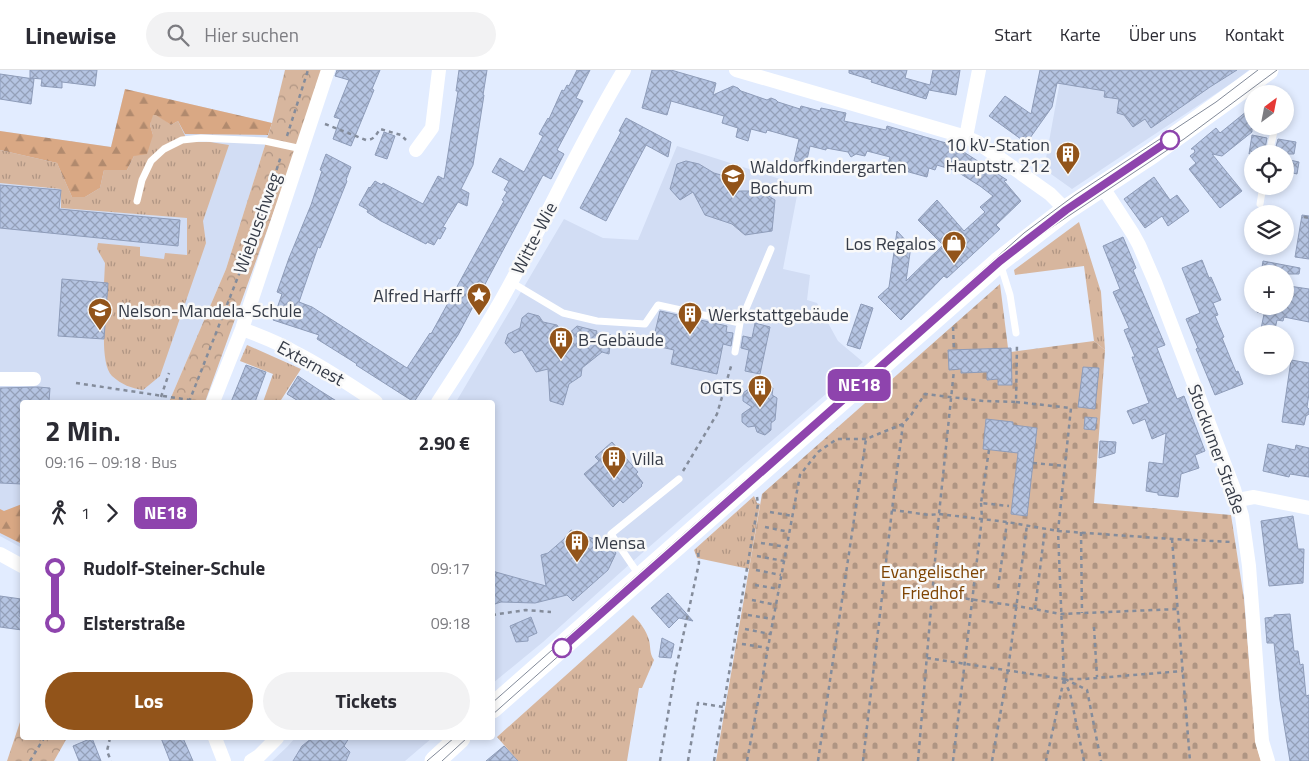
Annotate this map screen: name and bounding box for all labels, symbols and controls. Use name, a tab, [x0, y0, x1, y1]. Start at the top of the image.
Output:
search box	[146, 12, 496, 57]
text: Linewise	[25, 17, 116, 53]
text: Hier suchen	[204, 20, 299, 49]
icon: search	[164, 21, 192, 49]
text: Start	[994, 21, 1032, 48]
text: Karte	[1060, 21, 1101, 48]
text: Über uns	[1129, 21, 1197, 48]
text: Kontakt	[1225, 21, 1284, 48]
north arrow	[1244, 85, 1294, 135]
map controls	[1244, 85, 1294, 375]
unlabelled marker	[1160, 130, 1180, 150]
place label: 10 kV-Station Hauptstr. 212	[946, 131, 1050, 179]
building icon: 10 kV-Station Hauptstr. 212	[1055, 141, 1081, 175]
button: locate	[1244, 145, 1294, 195]
place label: Waldorfkindergarten Bochum	[750, 153, 907, 201]
school or university icon: Waldorfkindergarten Bochum	[720, 163, 746, 197]
street label: Wiebuschweg	[226, 169, 288, 277]
street label: Witte-Wie	[504, 197, 564, 279]
button: layers	[1244, 205, 1294, 255]
place label: Los Regalos	[845, 230, 936, 257]
shop icon: Los Regalos	[941, 230, 967, 264]
button: +	[1244, 265, 1294, 315]
place label: Alfred Harff	[373, 282, 462, 309]
place icon: Alfred Harff	[466, 282, 492, 316]
school or university icon: Nelson-Mandela-Schule	[87, 297, 113, 331]
place label: Nelson-Mandela-Schule	[118, 297, 302, 324]
building icon: Werkstattgebäude	[677, 301, 703, 335]
place label: Werkstattgebäude	[708, 301, 849, 328]
button: −	[1244, 325, 1294, 375]
building icon: B-Gebäude	[548, 326, 574, 360]
place label: B-Gebäude	[578, 326, 664, 353]
street label: Externest	[272, 333, 350, 393]
line badge: NE18	[824, 369, 894, 401]
text: NE18	[838, 371, 880, 398]
place label: OGTS	[700, 374, 742, 401]
building icon: OGTS	[747, 374, 773, 408]
street label: Stockumer Straße	[1181, 380, 1253, 518]
text: 2 Min.	[45, 409, 121, 452]
text: 2.90 €	[418, 428, 470, 457]
building icon: Villa	[601, 445, 627, 479]
place label: Villa	[632, 445, 664, 472]
text: 09:16 – 09:18 · Bus	[45, 450, 177, 474]
icon: walk	[45, 499, 73, 527]
icon: forward	[98, 499, 126, 527]
text: NE18	[144, 499, 187, 526]
text: 1	[81, 501, 90, 525]
building icon: Mensa	[564, 529, 590, 563]
place label: Mensa	[594, 529, 645, 556]
text: Rudolf-Steiner-Schule	[83, 553, 265, 582]
text: 09:17	[431, 556, 470, 580]
park label: Evangelischer Friedhof	[881, 558, 985, 606]
text: Elsterstraße	[83, 608, 185, 637]
text: 09:18	[431, 611, 470, 635]
unlabelled marker	[552, 638, 572, 658]
button: Los	[45, 672, 253, 730]
button: Tickets	[263, 672, 470, 730]

